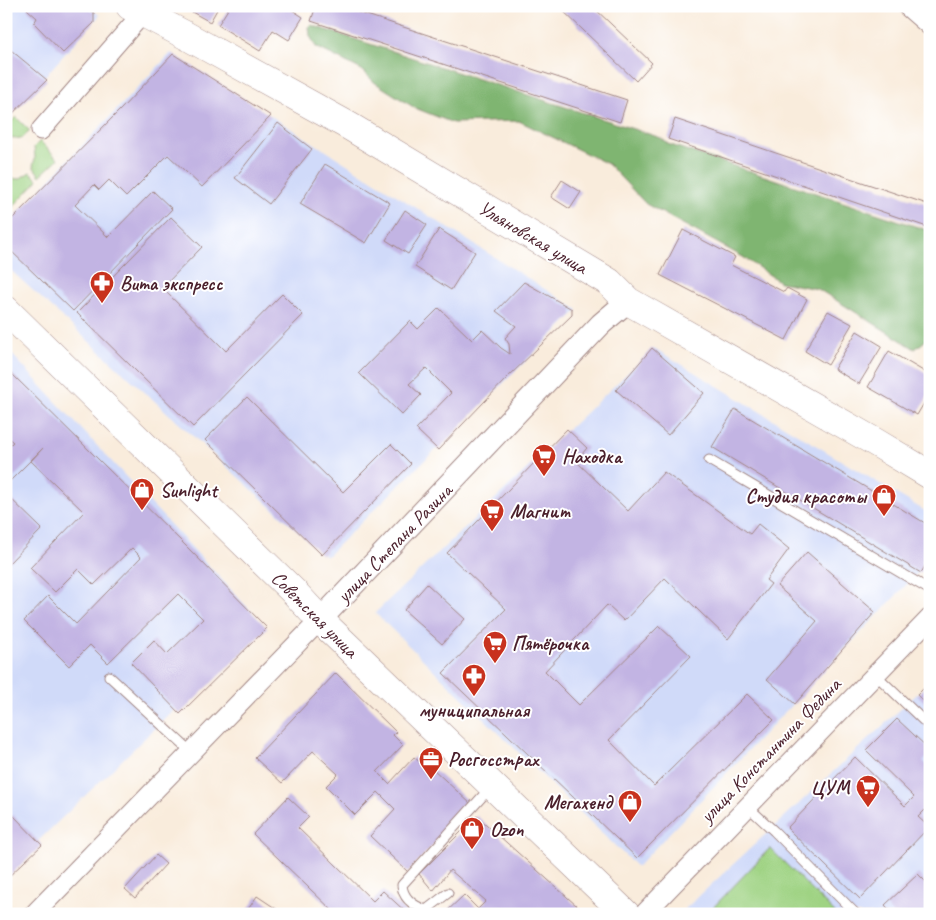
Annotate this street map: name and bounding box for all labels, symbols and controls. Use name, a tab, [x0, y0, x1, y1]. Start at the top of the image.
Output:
street label: Ульяновская улица	[474, 195, 593, 280]
pharmacy icon: Вита экспресс	[89, 270, 115, 304]
place label: Вита экспресс	[120, 271, 224, 296]
supermarket icon: Находка	[531, 443, 557, 477]
place label: Находка	[562, 444, 624, 469]
shop icon: Sunlight	[129, 477, 155, 511]
street label: улица Степана Разина	[331, 477, 459, 609]
place label: Sunlight	[160, 478, 219, 503]
shop icon: Студия красоты	[871, 483, 897, 517]
place label: Студия красоты	[746, 484, 868, 509]
supermarket icon: Магнит	[479, 498, 505, 532]
place label: Магнит	[510, 499, 571, 524]
street label: Советская улица	[266, 566, 364, 664]
supermarket icon: Пятёрочка	[482, 630, 508, 664]
place label: Пятёрочка	[512, 631, 590, 656]
pharmacy icon: муниципальная	[461, 663, 487, 697]
street label: улица Константина Федина	[694, 672, 847, 829]
place label: муниципальная	[419, 698, 530, 723]
office icon: Росгосстрах	[418, 746, 444, 780]
place label: Росгосстрах	[448, 747, 540, 772]
supermarket icon: ЦУМ	[855, 774, 881, 808]
place label: ЦУМ	[811, 775, 851, 800]
shop icon: Мегахенд	[617, 789, 643, 823]
place label: Мегахенд	[544, 790, 614, 815]
shop icon: Ozon	[459, 816, 485, 850]
place label: Ozon	[490, 817, 524, 842]

